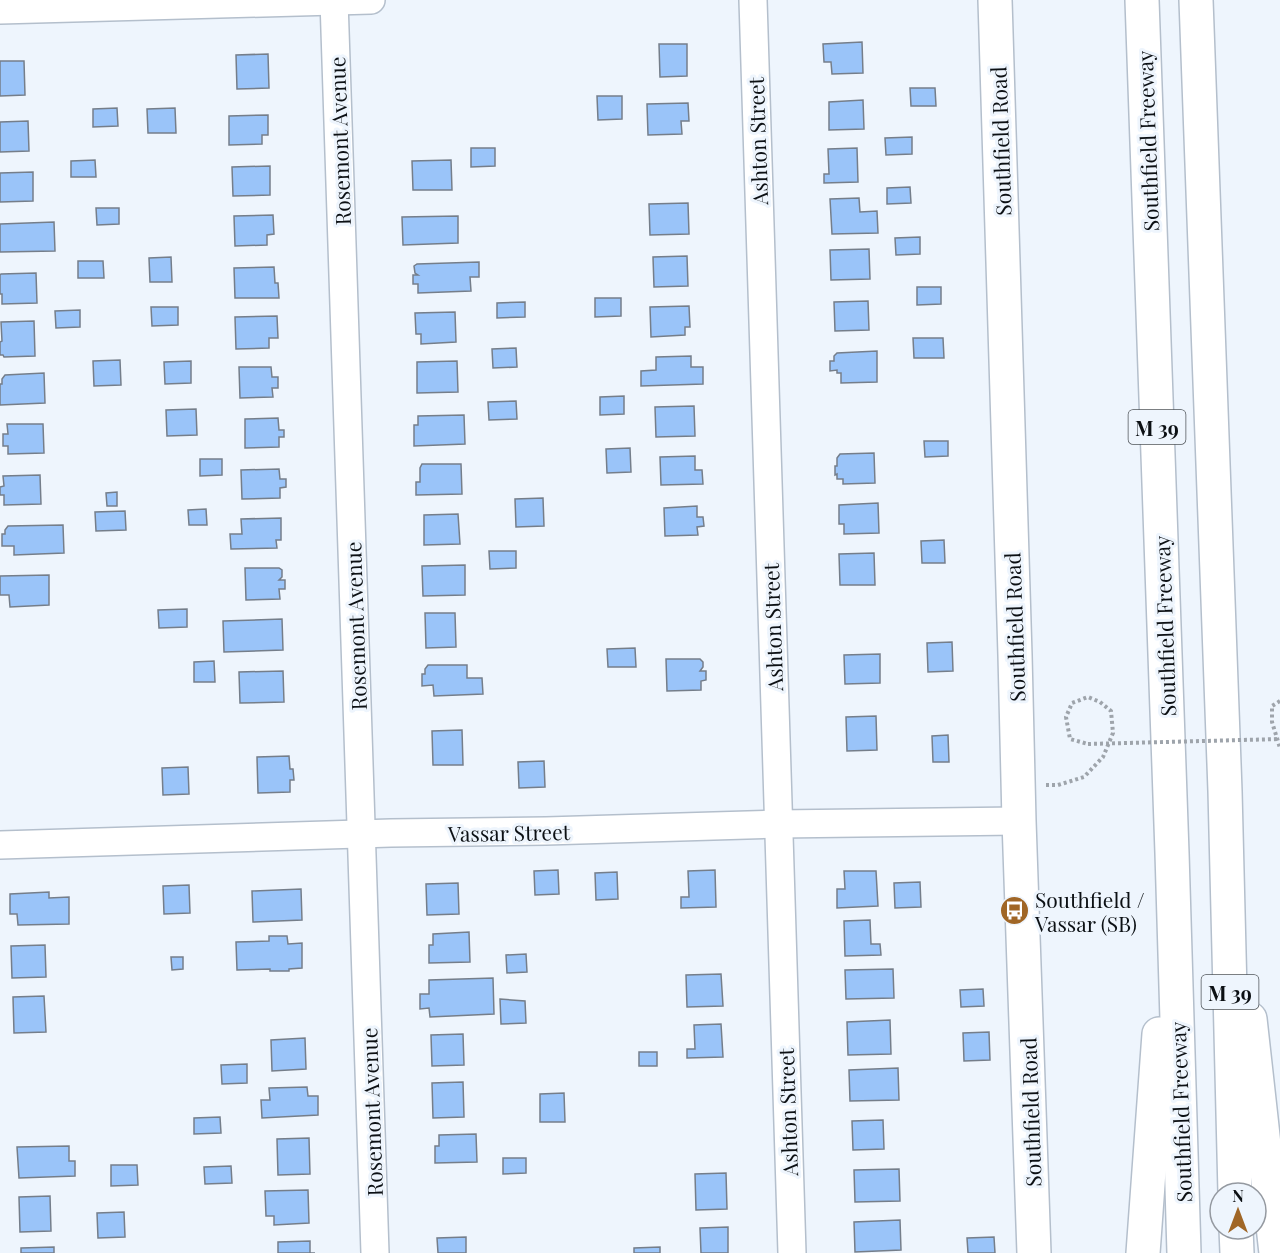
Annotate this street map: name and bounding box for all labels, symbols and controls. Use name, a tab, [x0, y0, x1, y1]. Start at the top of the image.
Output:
street label: Southfield Freeway	[1130, 50, 1164, 232]
street label: Rosemont Avenue	[322, 56, 356, 226]
street label: Southfield Road	[983, 66, 1017, 216]
street label: Ashton Street	[741, 76, 773, 206]
road number: M 39	[1128, 410, 1186, 444]
street label: Southfield Freeway	[1147, 535, 1181, 717]
street label: Rosemont Avenue	[338, 541, 372, 711]
street label: Southfield Road	[997, 552, 1031, 702]
street label: Ashton Street	[756, 562, 788, 692]
street label: Vassar Street	[447, 817, 571, 847]
place label: Southfield / Vassar (SB)	[1034, 885, 1145, 937]
bus stop icon: Southfield / Vassar (SB)	[998, 895, 1030, 927]
road number: M 39	[1202, 975, 1258, 1009]
street label: Southfield Freeway	[1163, 1021, 1197, 1203]
street label: Rosemont Avenue	[354, 1027, 388, 1197]
street label: Southfield Road	[1013, 1037, 1047, 1187]
street label: Ashton Street	[771, 1047, 803, 1177]
north arrow	[1208, 1181, 1268, 1241]
text: N	[1232, 1185, 1244, 1206]

